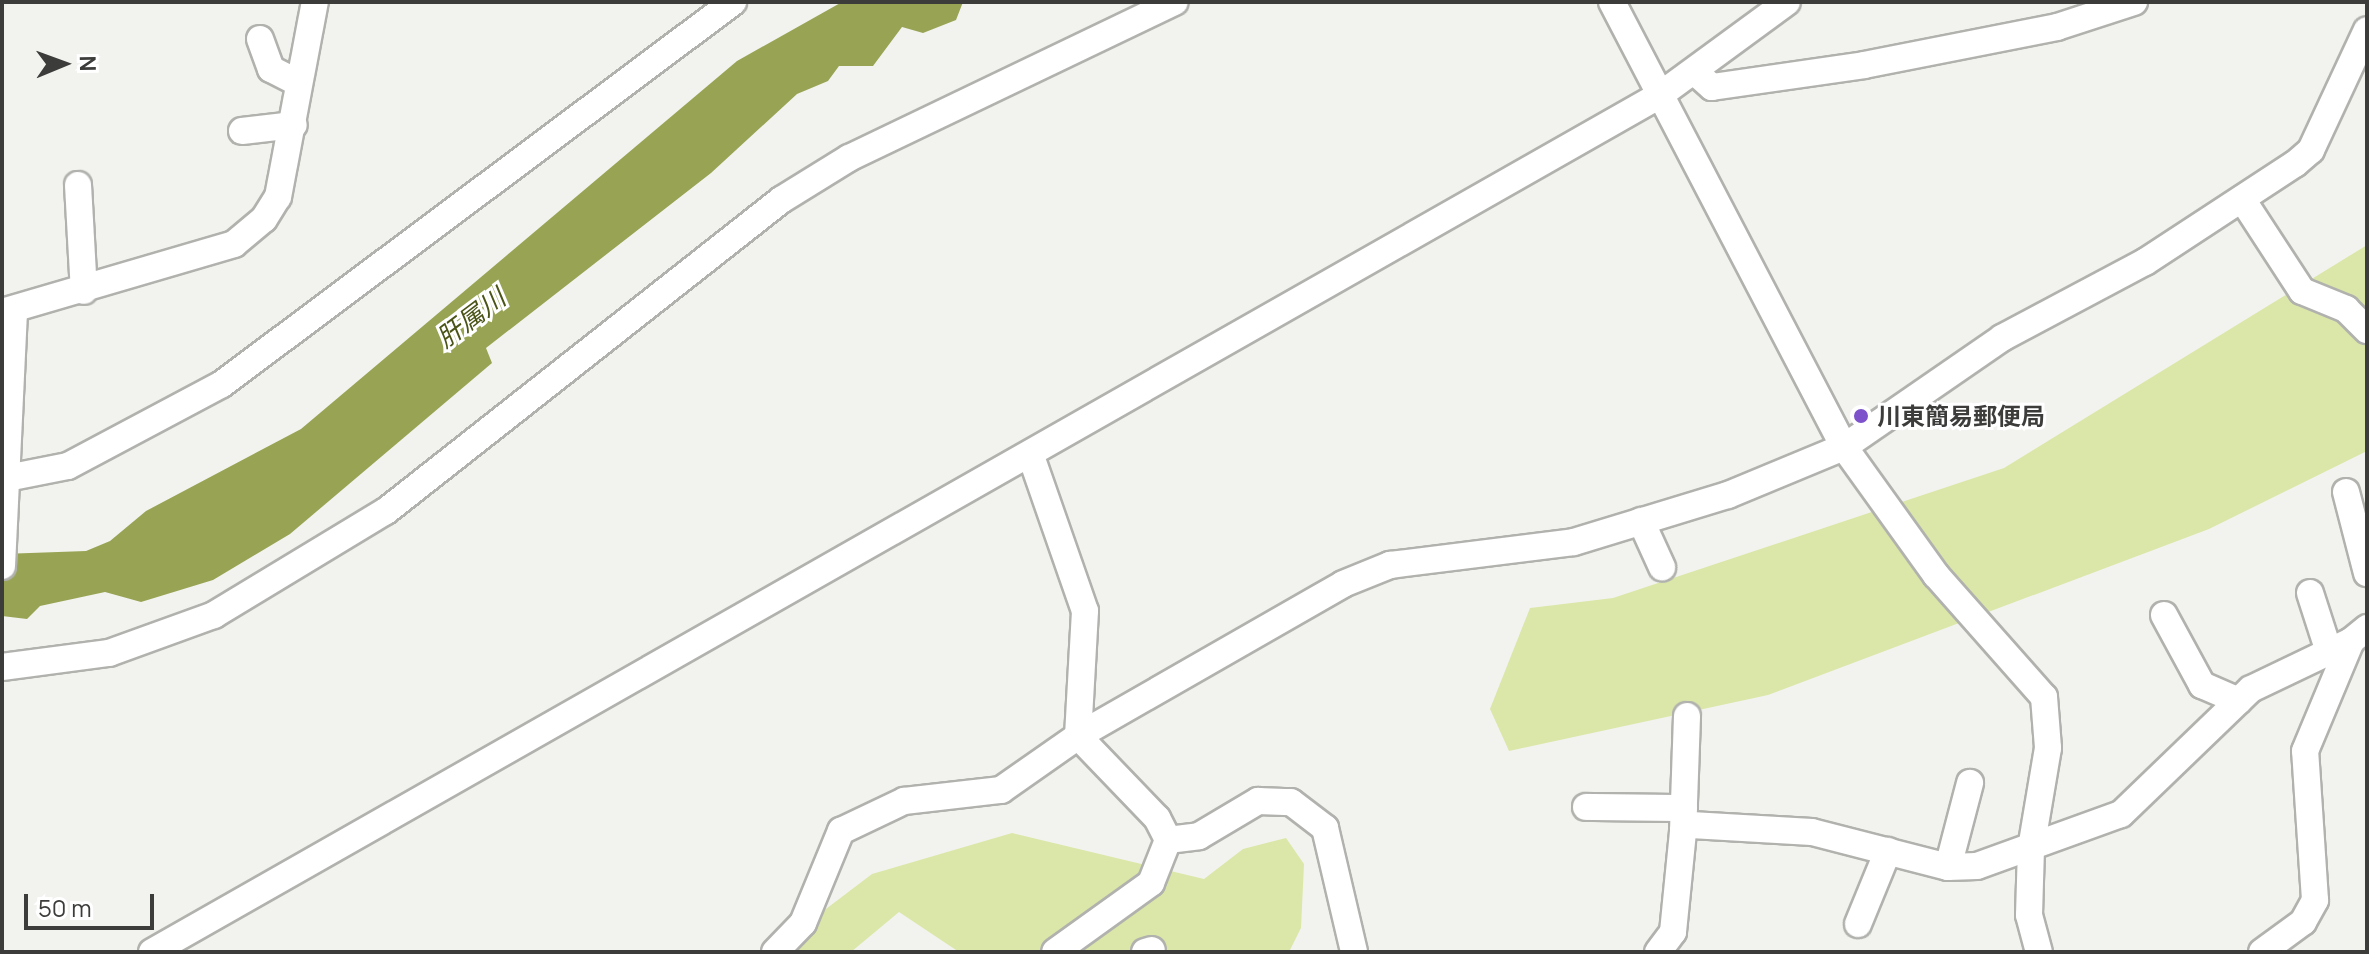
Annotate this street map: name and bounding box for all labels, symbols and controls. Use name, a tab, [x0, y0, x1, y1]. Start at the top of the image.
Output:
north arrow	[24, 24, 104, 104]
text: N	[73, 55, 103, 72]
water label: 肝属川	[430, 282, 512, 354]
place label: 川東簡易郵便局	[1877, 402, 2045, 430]
marker: 川東簡易郵便局	[1852, 407, 1870, 425]
scale bar	[28, 878, 158, 928]
text: 50 m	[38, 891, 92, 924]

